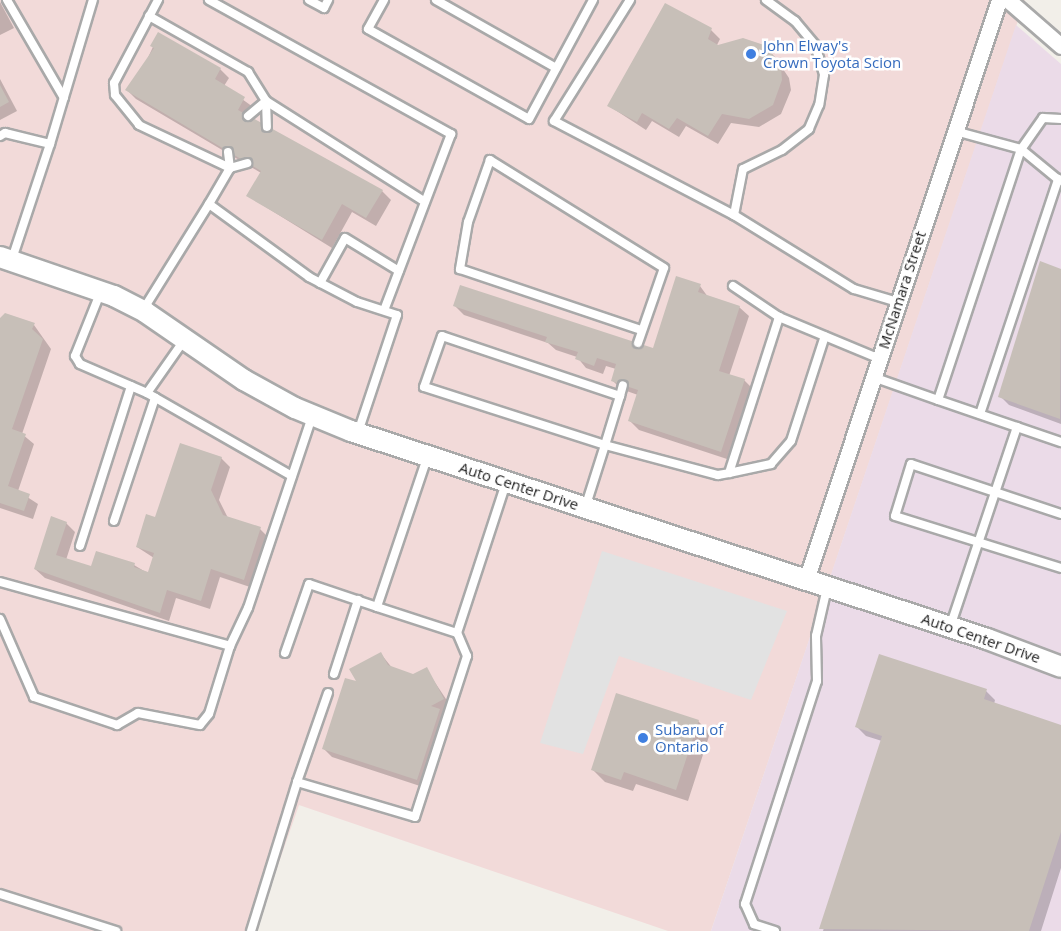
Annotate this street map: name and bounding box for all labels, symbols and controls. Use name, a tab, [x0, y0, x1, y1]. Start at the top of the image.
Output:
place label: John Elway's Crown Toyota Scion	[763, 36, 901, 71]
marker: John Elway's Crown Toyota Scion	[744, 47, 758, 61]
street label: McNamara Street	[874, 229, 930, 351]
street label: Auto Center Drive	[457, 458, 581, 514]
street label: Auto Center Drive	[919, 609, 1043, 667]
place label: Subaru of Ontario	[655, 720, 723, 755]
marker: Subaru of Ontario	[636, 731, 650, 745]

